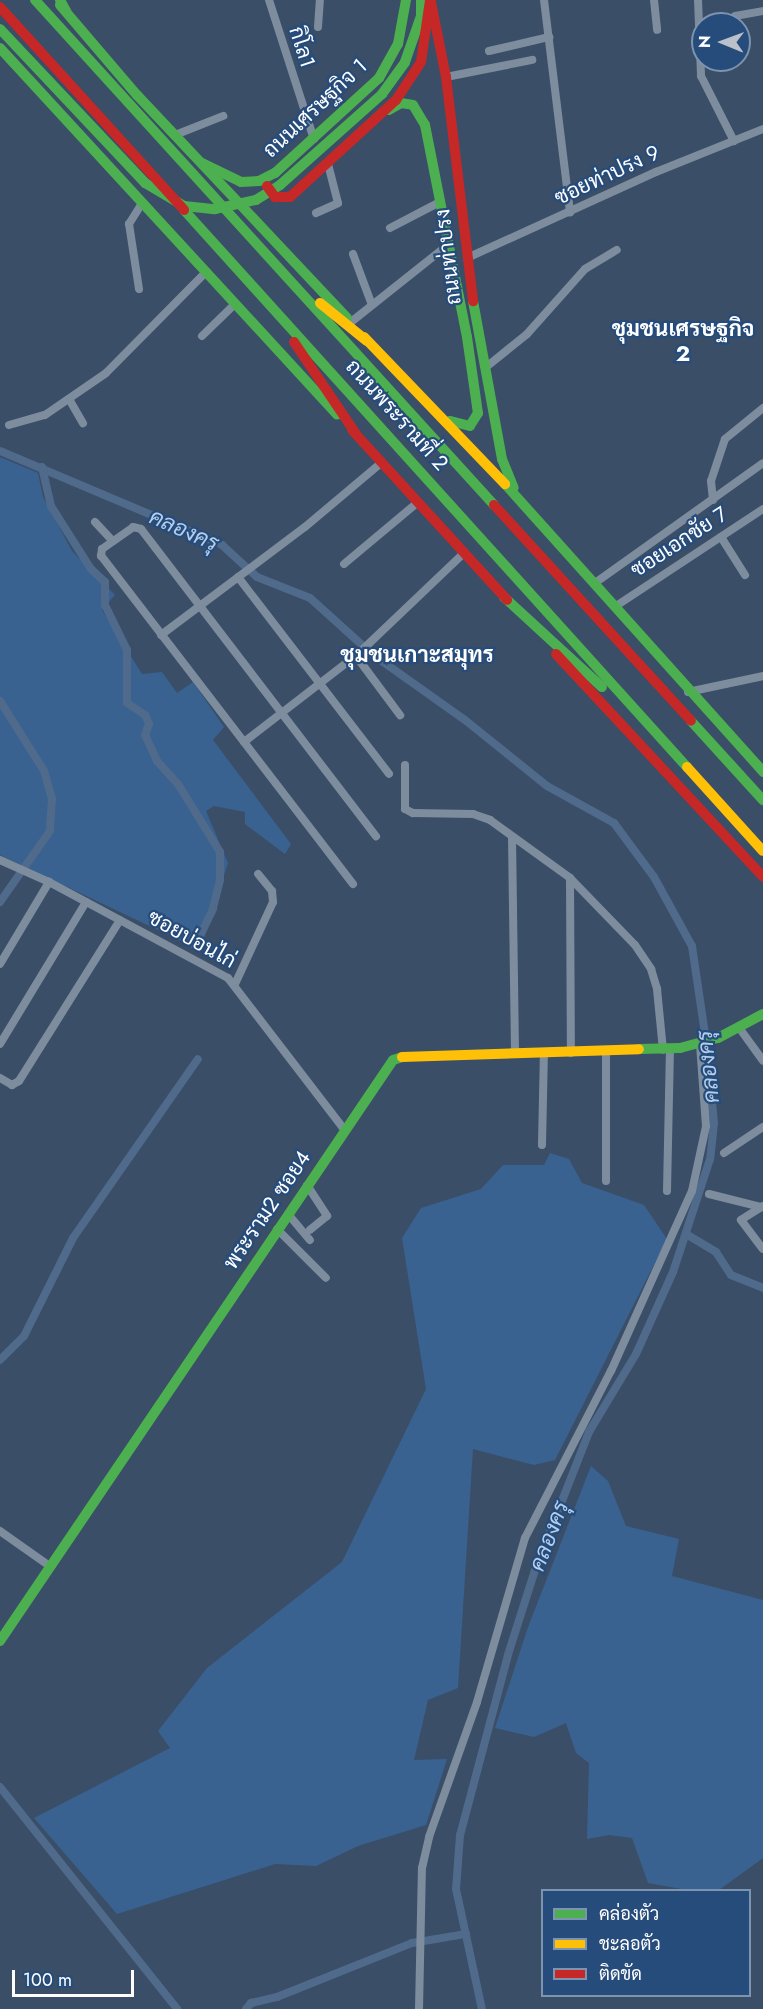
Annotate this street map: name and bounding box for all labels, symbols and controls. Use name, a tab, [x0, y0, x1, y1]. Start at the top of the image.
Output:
north arrow	[691, 12, 751, 72]
street label: กิโล1	[284, 23, 320, 71]
text: N	[693, 35, 716, 48]
street label: ถนนเศรษฐกิจ 1	[258, 53, 372, 163]
street label: ซอยท่าปรง 9	[550, 140, 664, 210]
street label: ถนนท่าปรง	[430, 208, 466, 306]
district label: ชุมชนเศรษฐกิจ 2	[612, 315, 754, 366]
street label: ถนนพระรามที่ 2	[341, 354, 453, 476]
street label: ซอยเอกชัย 7	[626, 501, 732, 583]
water label: คลองครุ	[145, 503, 223, 557]
district label: ชุมชนเกาะสมุทร	[340, 642, 494, 668]
street label: ซอยบ่อนไก่	[144, 905, 240, 973]
water label: คลองครุ	[691, 1029, 725, 1105]
street label: พระราม2 ซอย4	[218, 1146, 316, 1274]
water label: คลองครุ	[524, 1497, 574, 1575]
legend	[541, 1889, 751, 1997]
text: คล่องตัว	[599, 1901, 659, 1927]
text: ชะลอตัว	[599, 1931, 661, 1957]
scale bar	[15, 1958, 136, 1996]
text: ติดขัด	[599, 1961, 642, 1987]
text: 100 m	[23, 1967, 72, 1993]

